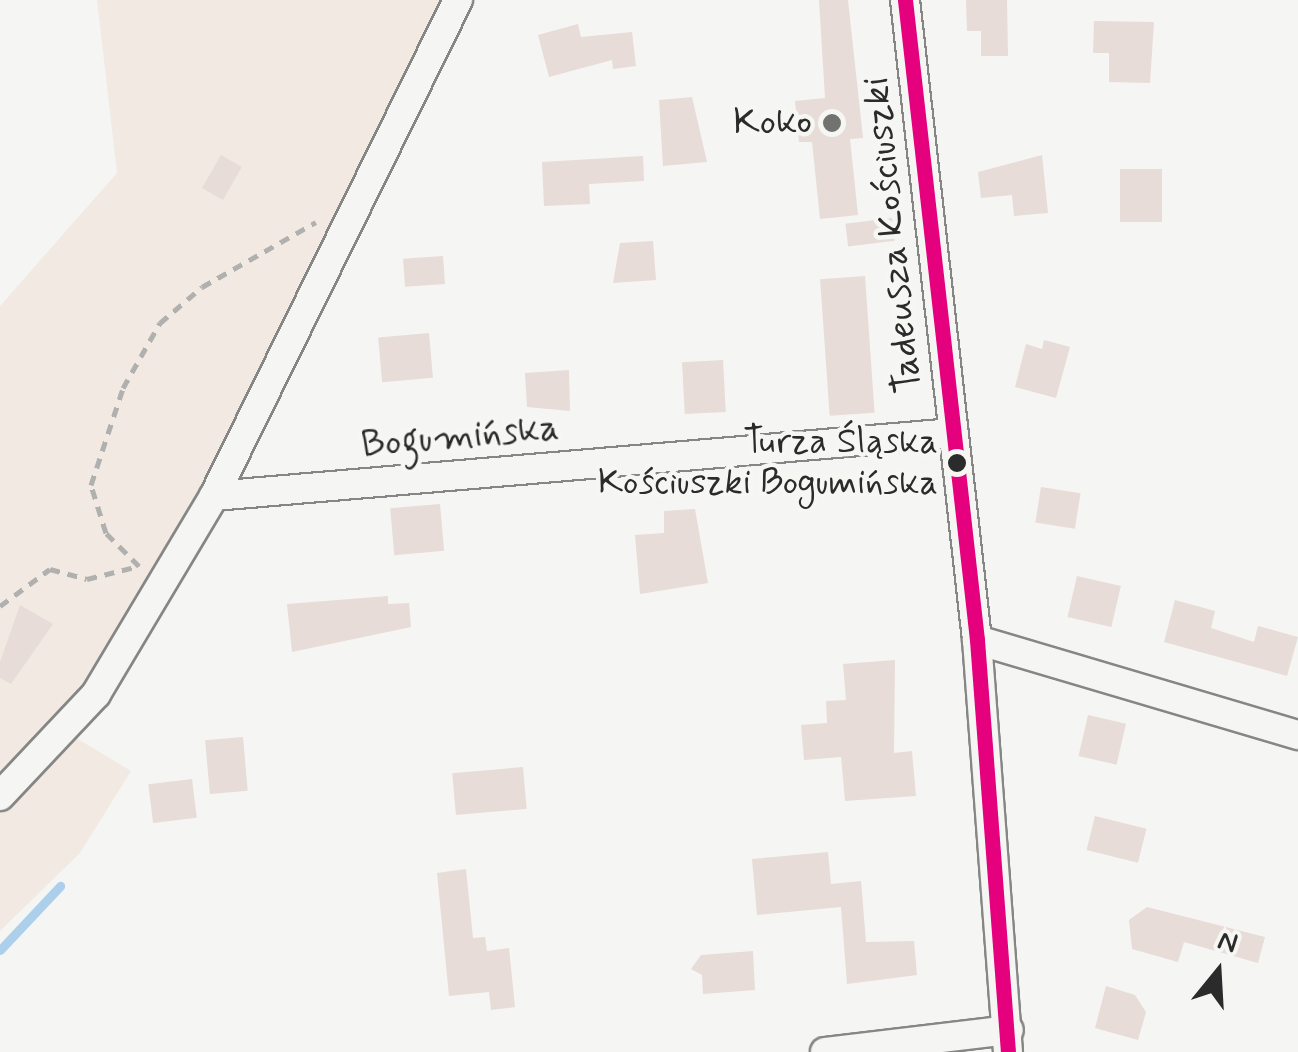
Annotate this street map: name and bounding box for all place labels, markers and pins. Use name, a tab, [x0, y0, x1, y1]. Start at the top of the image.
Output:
place label: Koko	[733, 100, 812, 146]
marker: Koko	[821, 112, 843, 134]
place label: Turza Śląska Kościuszki Bogumińska	[587, 420, 938, 505]
marker: Turza Śląska Kościuszki Bogumińska	[947, 453, 967, 473]

